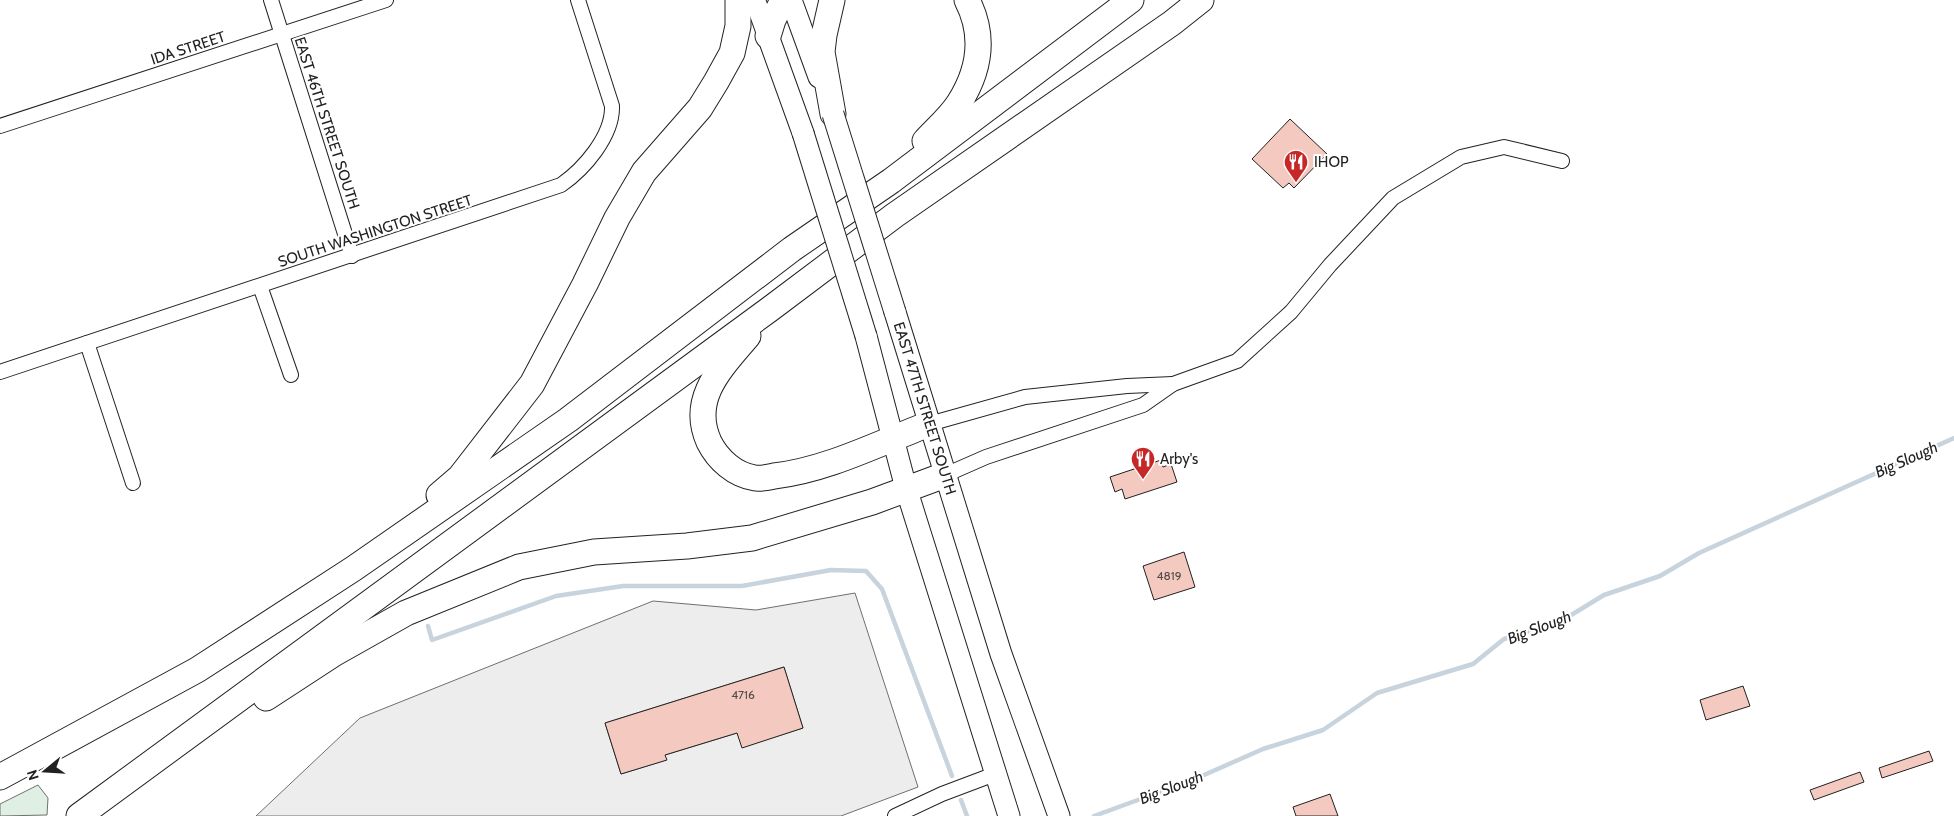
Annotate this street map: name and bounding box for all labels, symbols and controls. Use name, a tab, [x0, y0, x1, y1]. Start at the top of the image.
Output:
street label: IDA STREET	[148, 27, 228, 69]
street label: EAST 46TH STREET SOUTH	[291, 35, 363, 211]
restaurant icon: IHOP	[1283, 149, 1309, 183]
place label: IHOP	[1314, 153, 1349, 171]
street label: SOUTH WASHINGTON STREET	[276, 191, 474, 271]
street label: EAST 47TH STREET SOUTH	[890, 320, 960, 497]
water label: Big Slough	[1872, 437, 1941, 482]
restaurant icon: Arby's	[1130, 446, 1156, 480]
place label: Arby's	[1160, 450, 1198, 468]
house number: 4819	[1157, 568, 1182, 583]
water label: Big Slough	[1505, 607, 1574, 648]
house number: 4716	[731, 687, 755, 702]
north arrow	[20, 746, 70, 796]
water label: Big Slough	[1137, 767, 1206, 808]
text: N	[23, 768, 43, 783]

